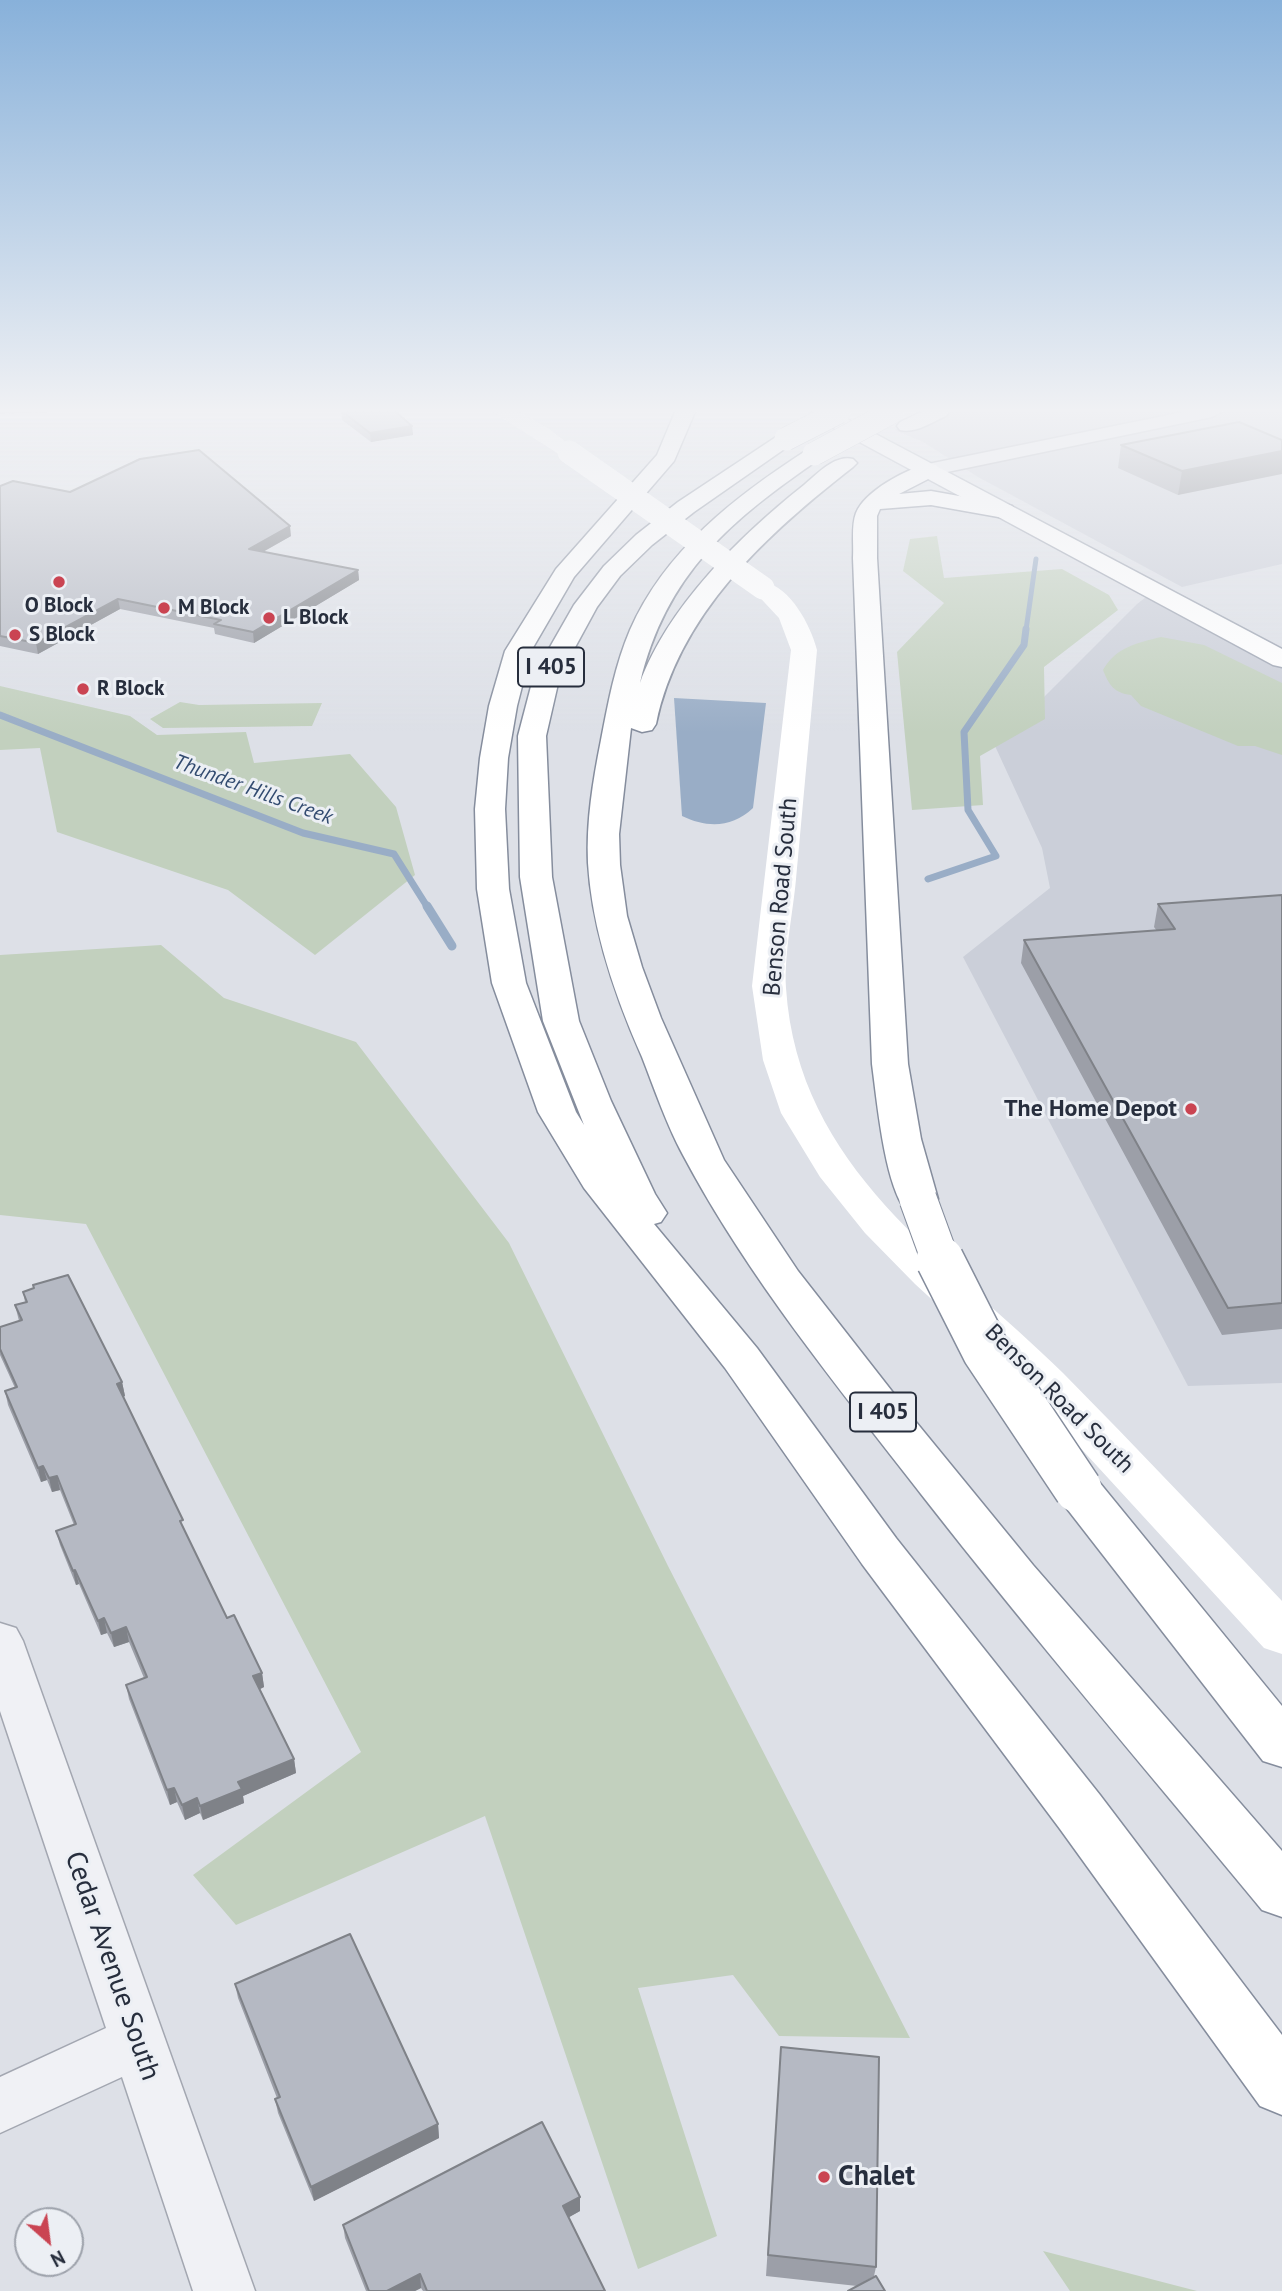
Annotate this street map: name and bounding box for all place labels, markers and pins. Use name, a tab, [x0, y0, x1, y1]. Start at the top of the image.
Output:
marker: O Block	[51, 574, 67, 590]
place label: O Block	[25, 593, 93, 619]
place label: M Block	[178, 595, 249, 621]
marker: M Block	[156, 600, 172, 616]
place label: L Block	[283, 605, 348, 631]
marker: L Block	[261, 610, 277, 626]
place label: S Block	[29, 622, 95, 648]
marker: S Block	[7, 627, 23, 643]
place label: R Block	[97, 676, 164, 702]
marker: R Block	[75, 681, 91, 697]
place label: The Home Depot	[1004, 1095, 1177, 1123]
marker: The Home Depot	[1183, 1101, 1199, 1117]
place label: Chalet	[838, 2160, 915, 2194]
marker: Chalet	[816, 2169, 832, 2185]

